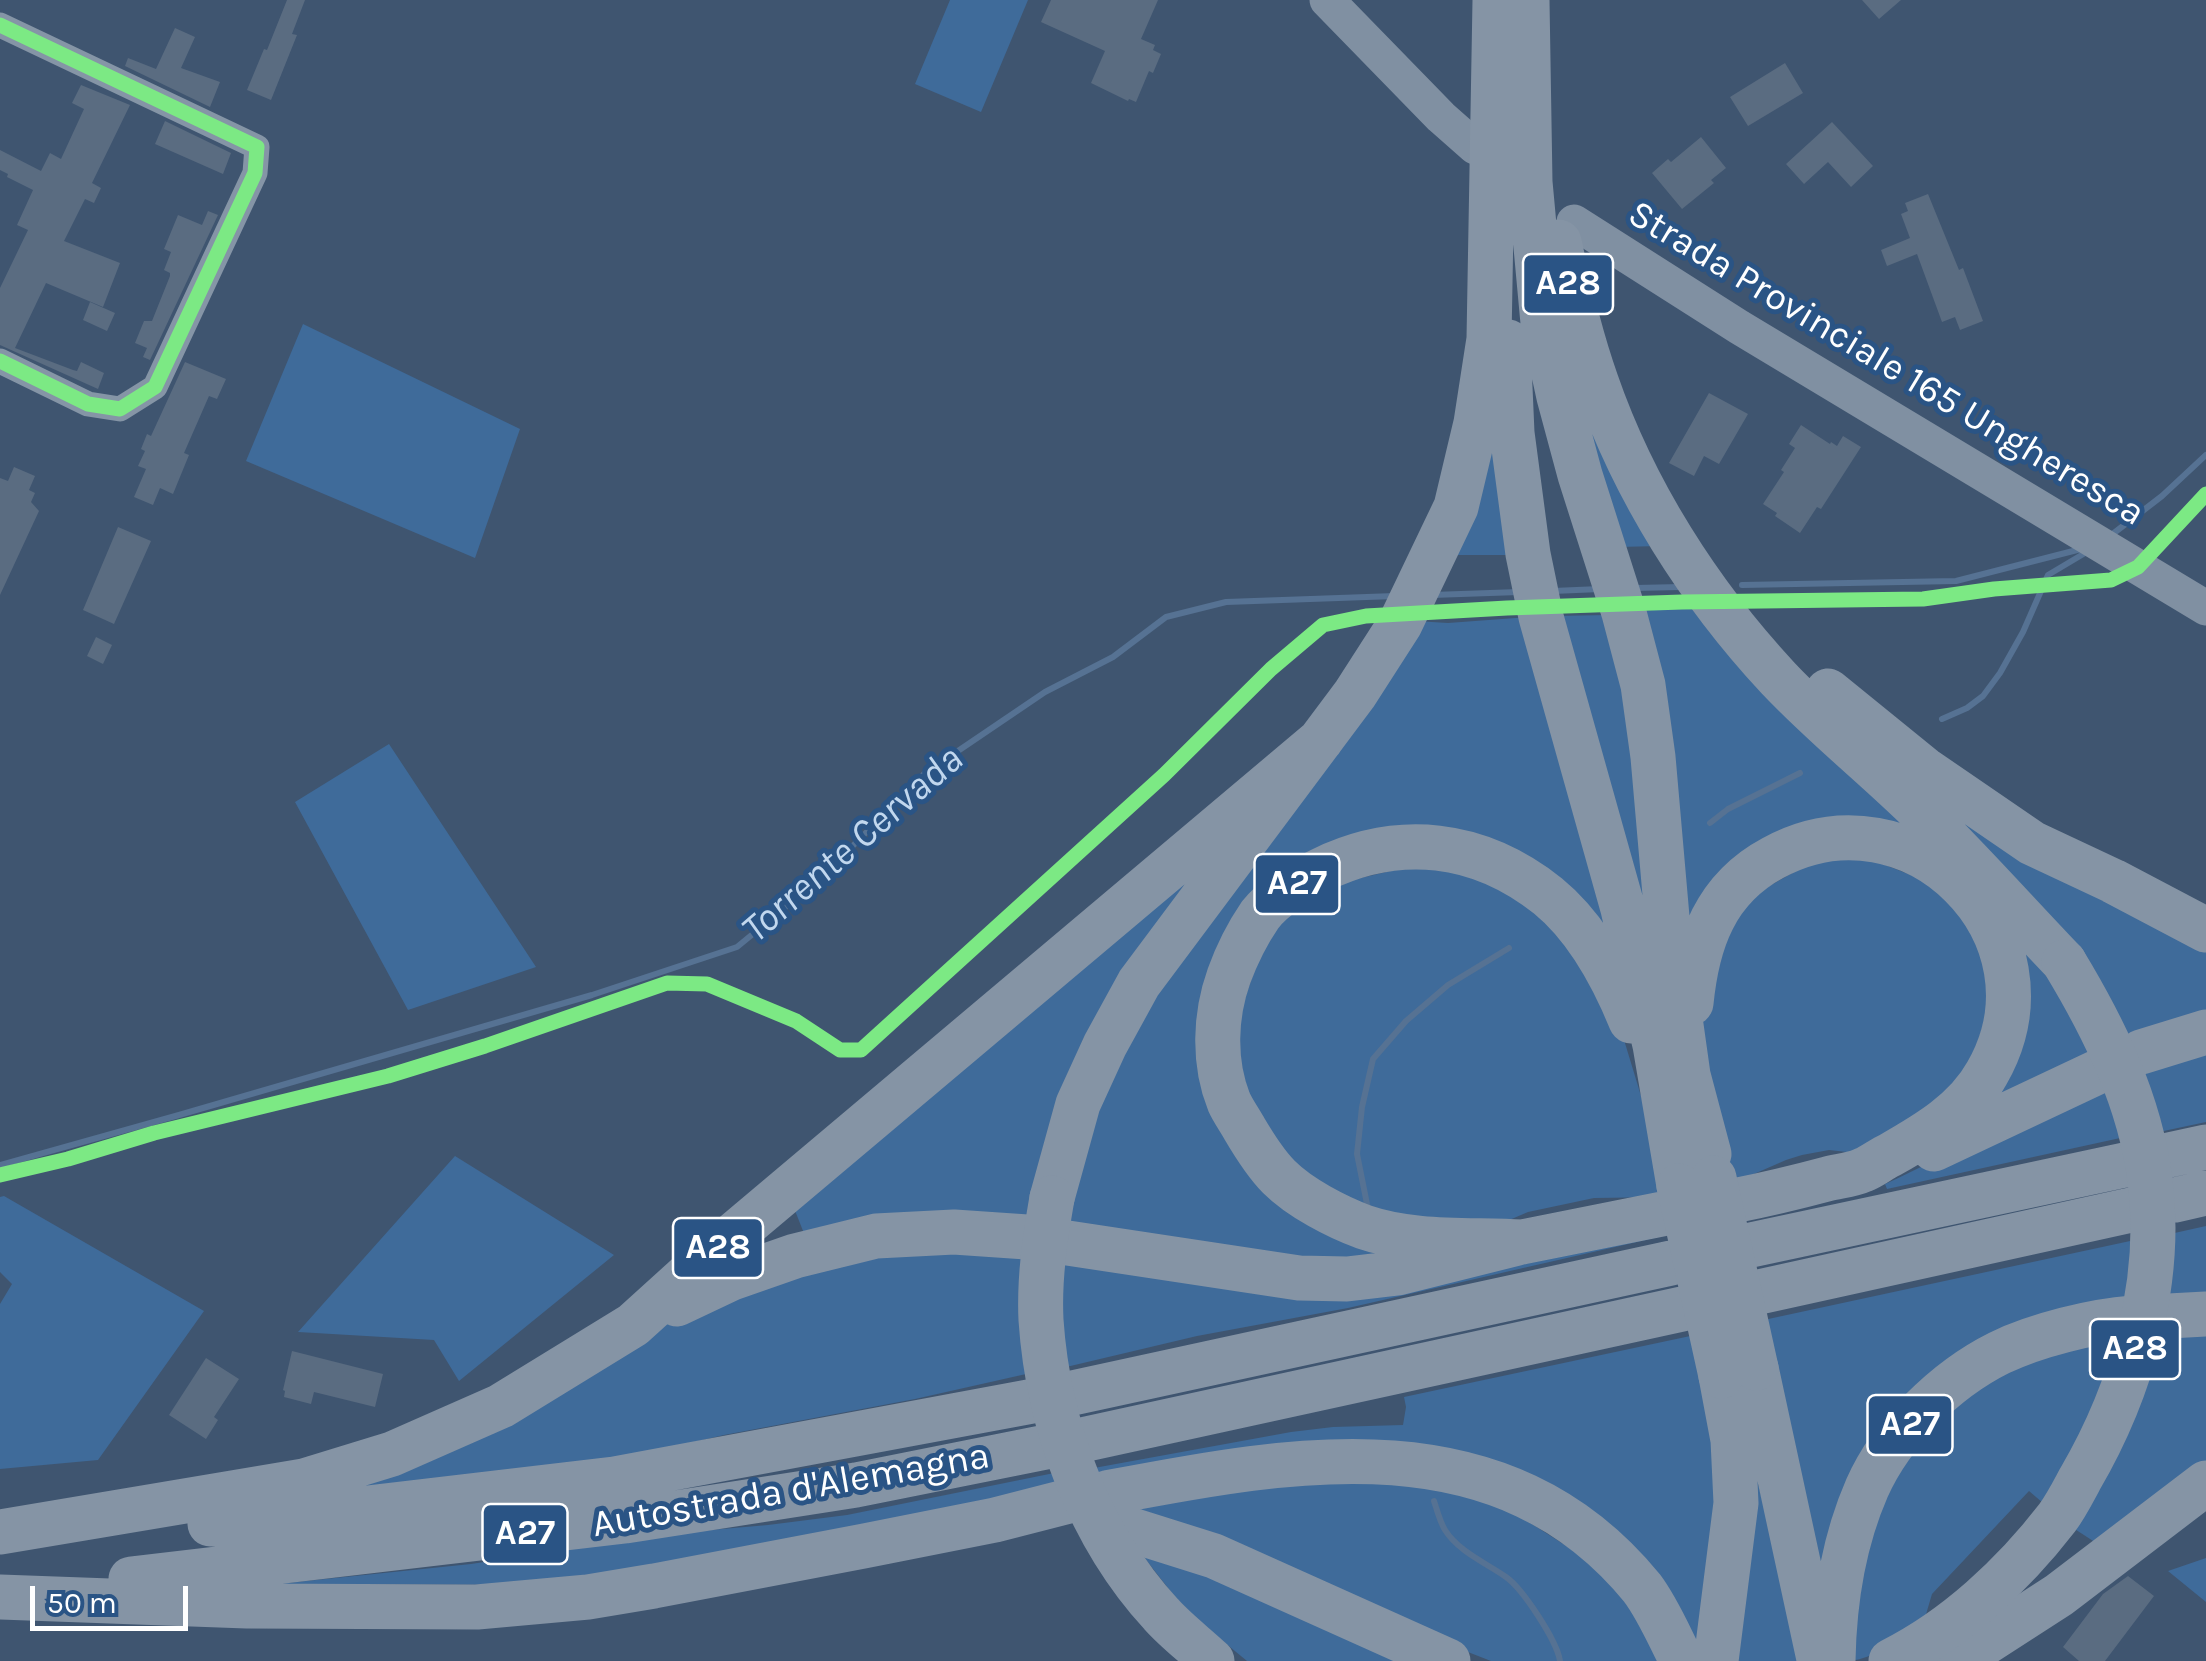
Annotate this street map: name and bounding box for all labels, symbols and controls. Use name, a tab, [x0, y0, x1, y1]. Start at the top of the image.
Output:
street label: Strada Provinciale 165 Ungheresca	[1619, 191, 2153, 537]
road number: A28	[1523, 254, 1613, 314]
water label: Torrente Cervada	[733, 736, 973, 954]
road number: A27	[1254, 854, 1340, 914]
road number: A28	[673, 1218, 763, 1278]
road number: A28	[2090, 1319, 2180, 1379]
road number: A27	[1868, 1395, 1952, 1455]
street label: Autostrada d'Alemagna	[589, 1434, 993, 1548]
road number: A27	[482, 1504, 568, 1564]
scale bar	[35, 1566, 192, 1628]
text: 50 m	[47, 1585, 117, 1621]

